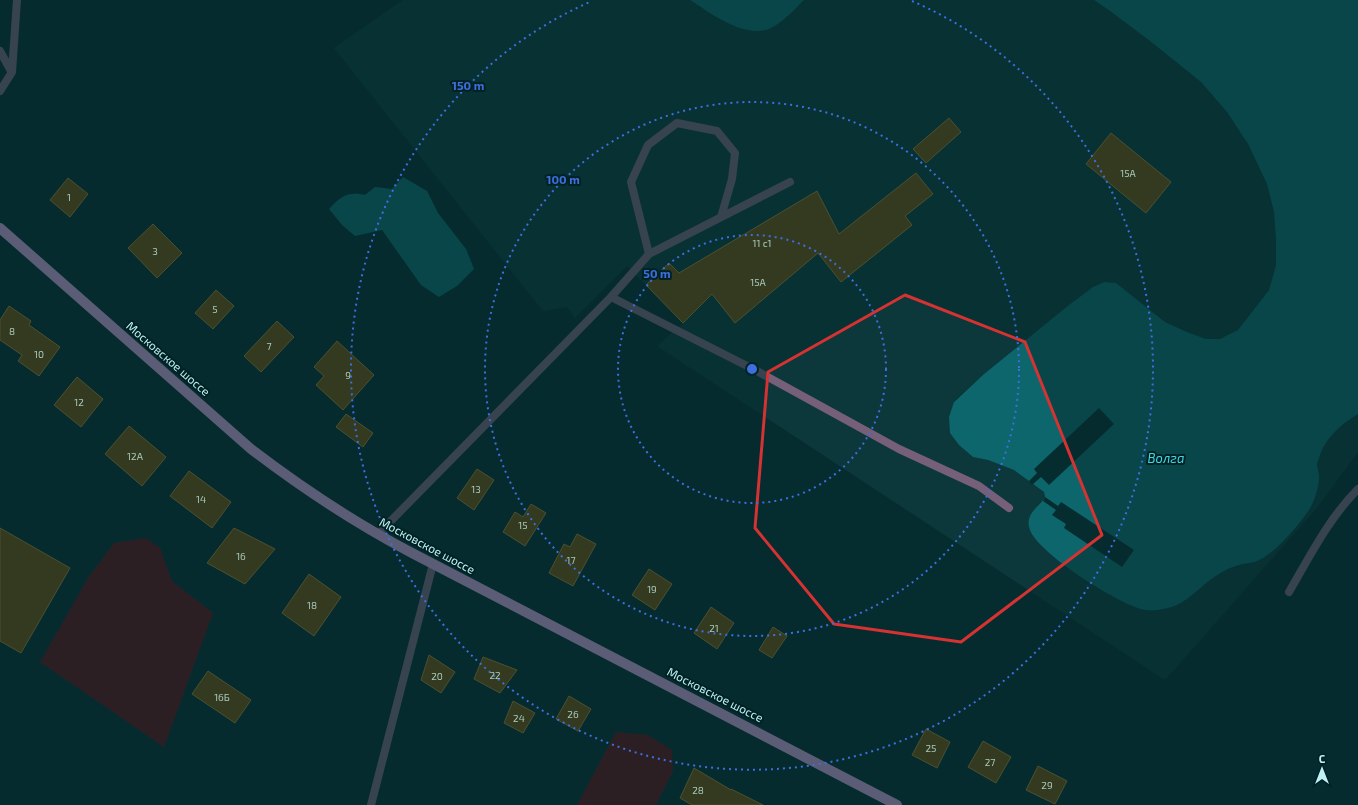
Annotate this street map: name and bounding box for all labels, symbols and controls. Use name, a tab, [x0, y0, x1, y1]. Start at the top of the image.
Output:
text: 150 m	[452, 78, 484, 92]
house number: 15А	[1120, 167, 1137, 179]
text: 100 m	[546, 172, 580, 186]
house number: 1	[67, 191, 71, 203]
house number: 11 с1	[752, 237, 772, 249]
house number: 3	[152, 245, 158, 257]
text: 50 m	[643, 266, 671, 280]
house number: 15А	[750, 276, 767, 288]
house number: 5	[212, 303, 218, 315]
street label: Московское шоссе	[124, 318, 213, 398]
house number: 8	[9, 325, 15, 337]
house number: 7	[266, 340, 272, 352]
house number: 10	[34, 348, 44, 360]
centre of rings	[745, 362, 759, 376]
house number: 9	[345, 369, 351, 381]
house number: 12	[74, 396, 84, 408]
house number: 12А	[127, 450, 144, 462]
water label: Волга	[1148, 450, 1184, 466]
house number: 13	[471, 483, 481, 495]
house number: 14	[196, 493, 206, 505]
street label: Московское шоссе	[377, 514, 478, 576]
house number: 15	[518, 519, 528, 531]
house number: 16	[236, 550, 246, 562]
house number: 17	[566, 554, 576, 566]
house number: 19	[647, 583, 657, 595]
house number: 18	[307, 599, 317, 611]
house number: 21	[709, 622, 719, 634]
street label: Московское шоссе	[665, 664, 766, 724]
house number: 22	[489, 669, 501, 681]
house number: 20	[431, 670, 443, 682]
house number: 16Б	[214, 691, 230, 703]
house number: 26	[567, 708, 579, 720]
house number: 24	[513, 712, 525, 724]
house number: 25	[926, 742, 936, 754]
north arrow	[1302, 749, 1342, 789]
text: С	[1319, 752, 1326, 765]
house number: 27	[985, 756, 995, 768]
house number: 29	[1041, 779, 1053, 791]
house number: 28	[692, 784, 704, 796]

